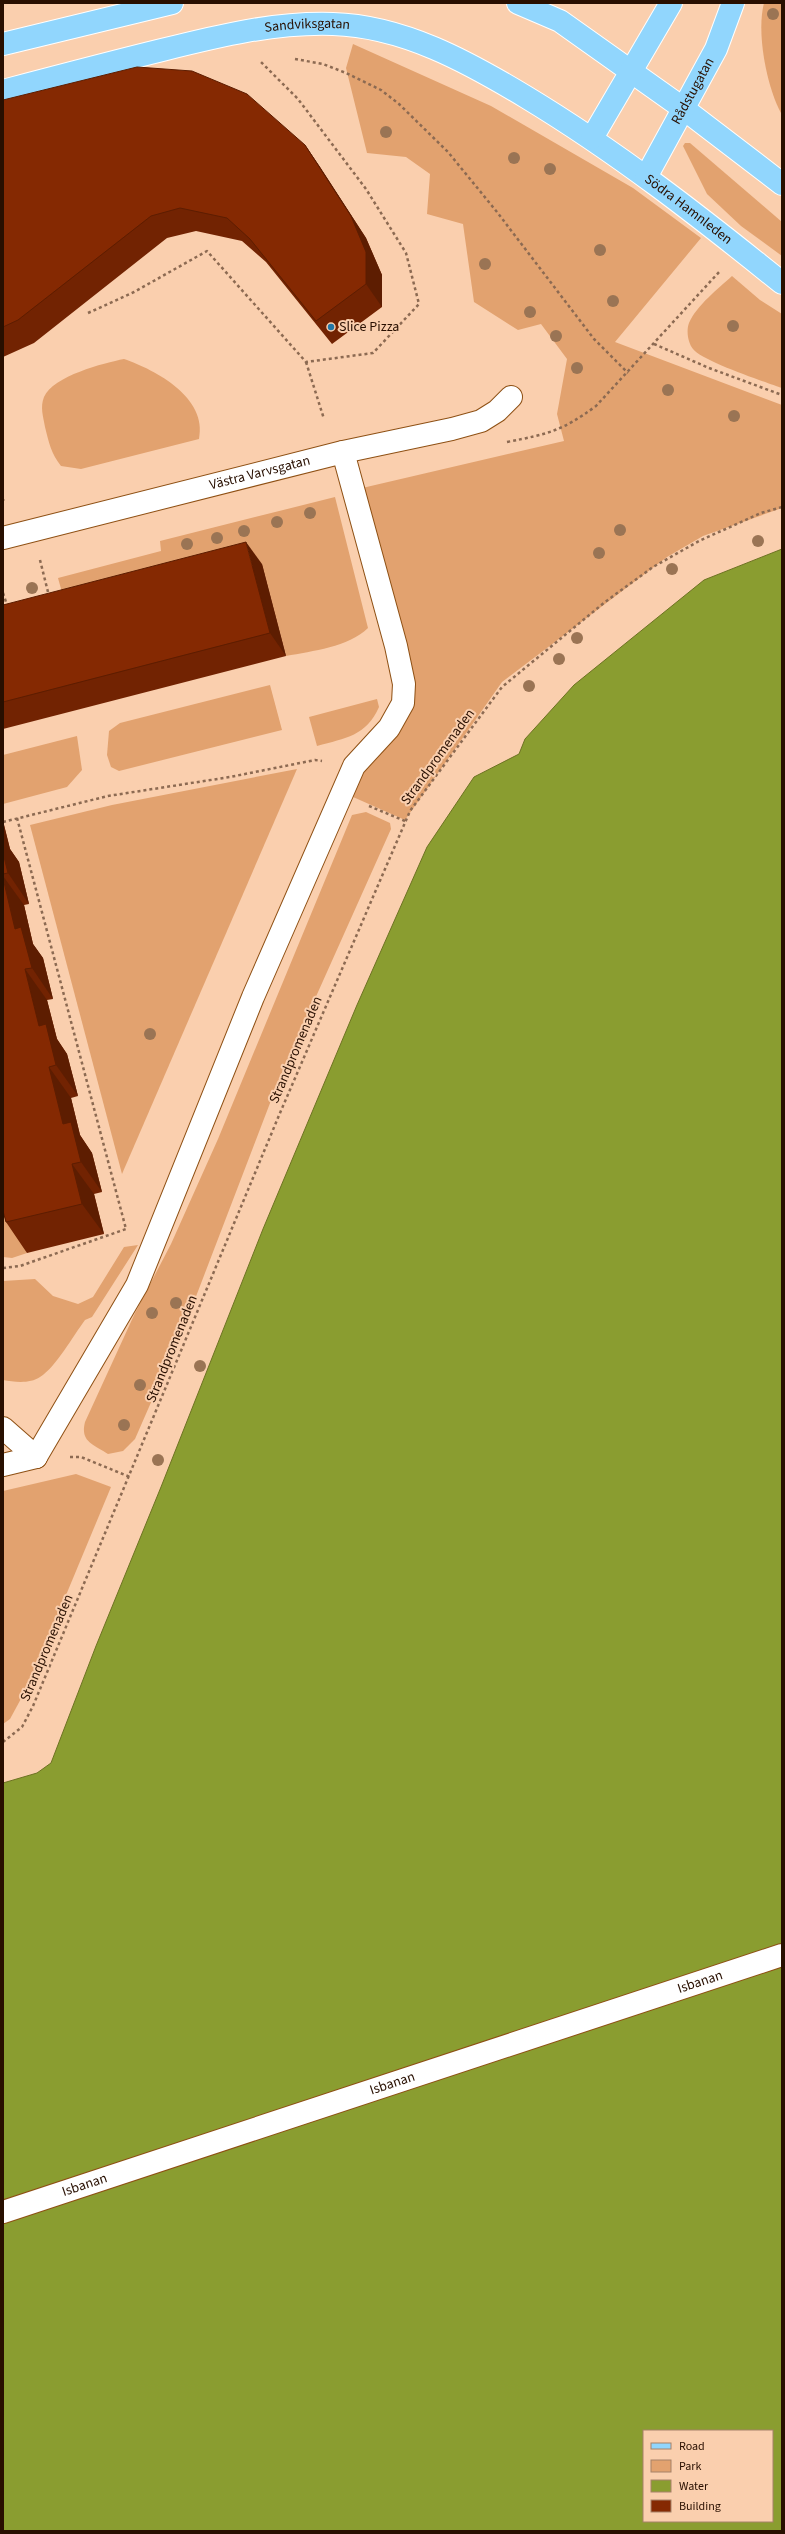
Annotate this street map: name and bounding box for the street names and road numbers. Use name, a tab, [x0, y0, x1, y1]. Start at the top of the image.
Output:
street label: Sandviksgatan	[263, 14, 351, 38]
street label: Rådstugatan	[667, 54, 719, 128]
street label: Södra Hamnleden	[640, 169, 736, 249]
street label: Västra Varvsgatan	[207, 451, 312, 495]
street label: Strandpromenaden	[396, 705, 480, 809]
street label: Strandpromenaden	[264, 993, 328, 1107]
street label: Strandpromenaden	[141, 1292, 203, 1406]
street label: Strandpromenaden	[15, 1591, 79, 1705]
street label: Isbanan	[675, 1965, 725, 1999]
street label: Isbanan	[367, 2067, 418, 2100]
street label: Isbanan	[59, 2168, 110, 2202]

